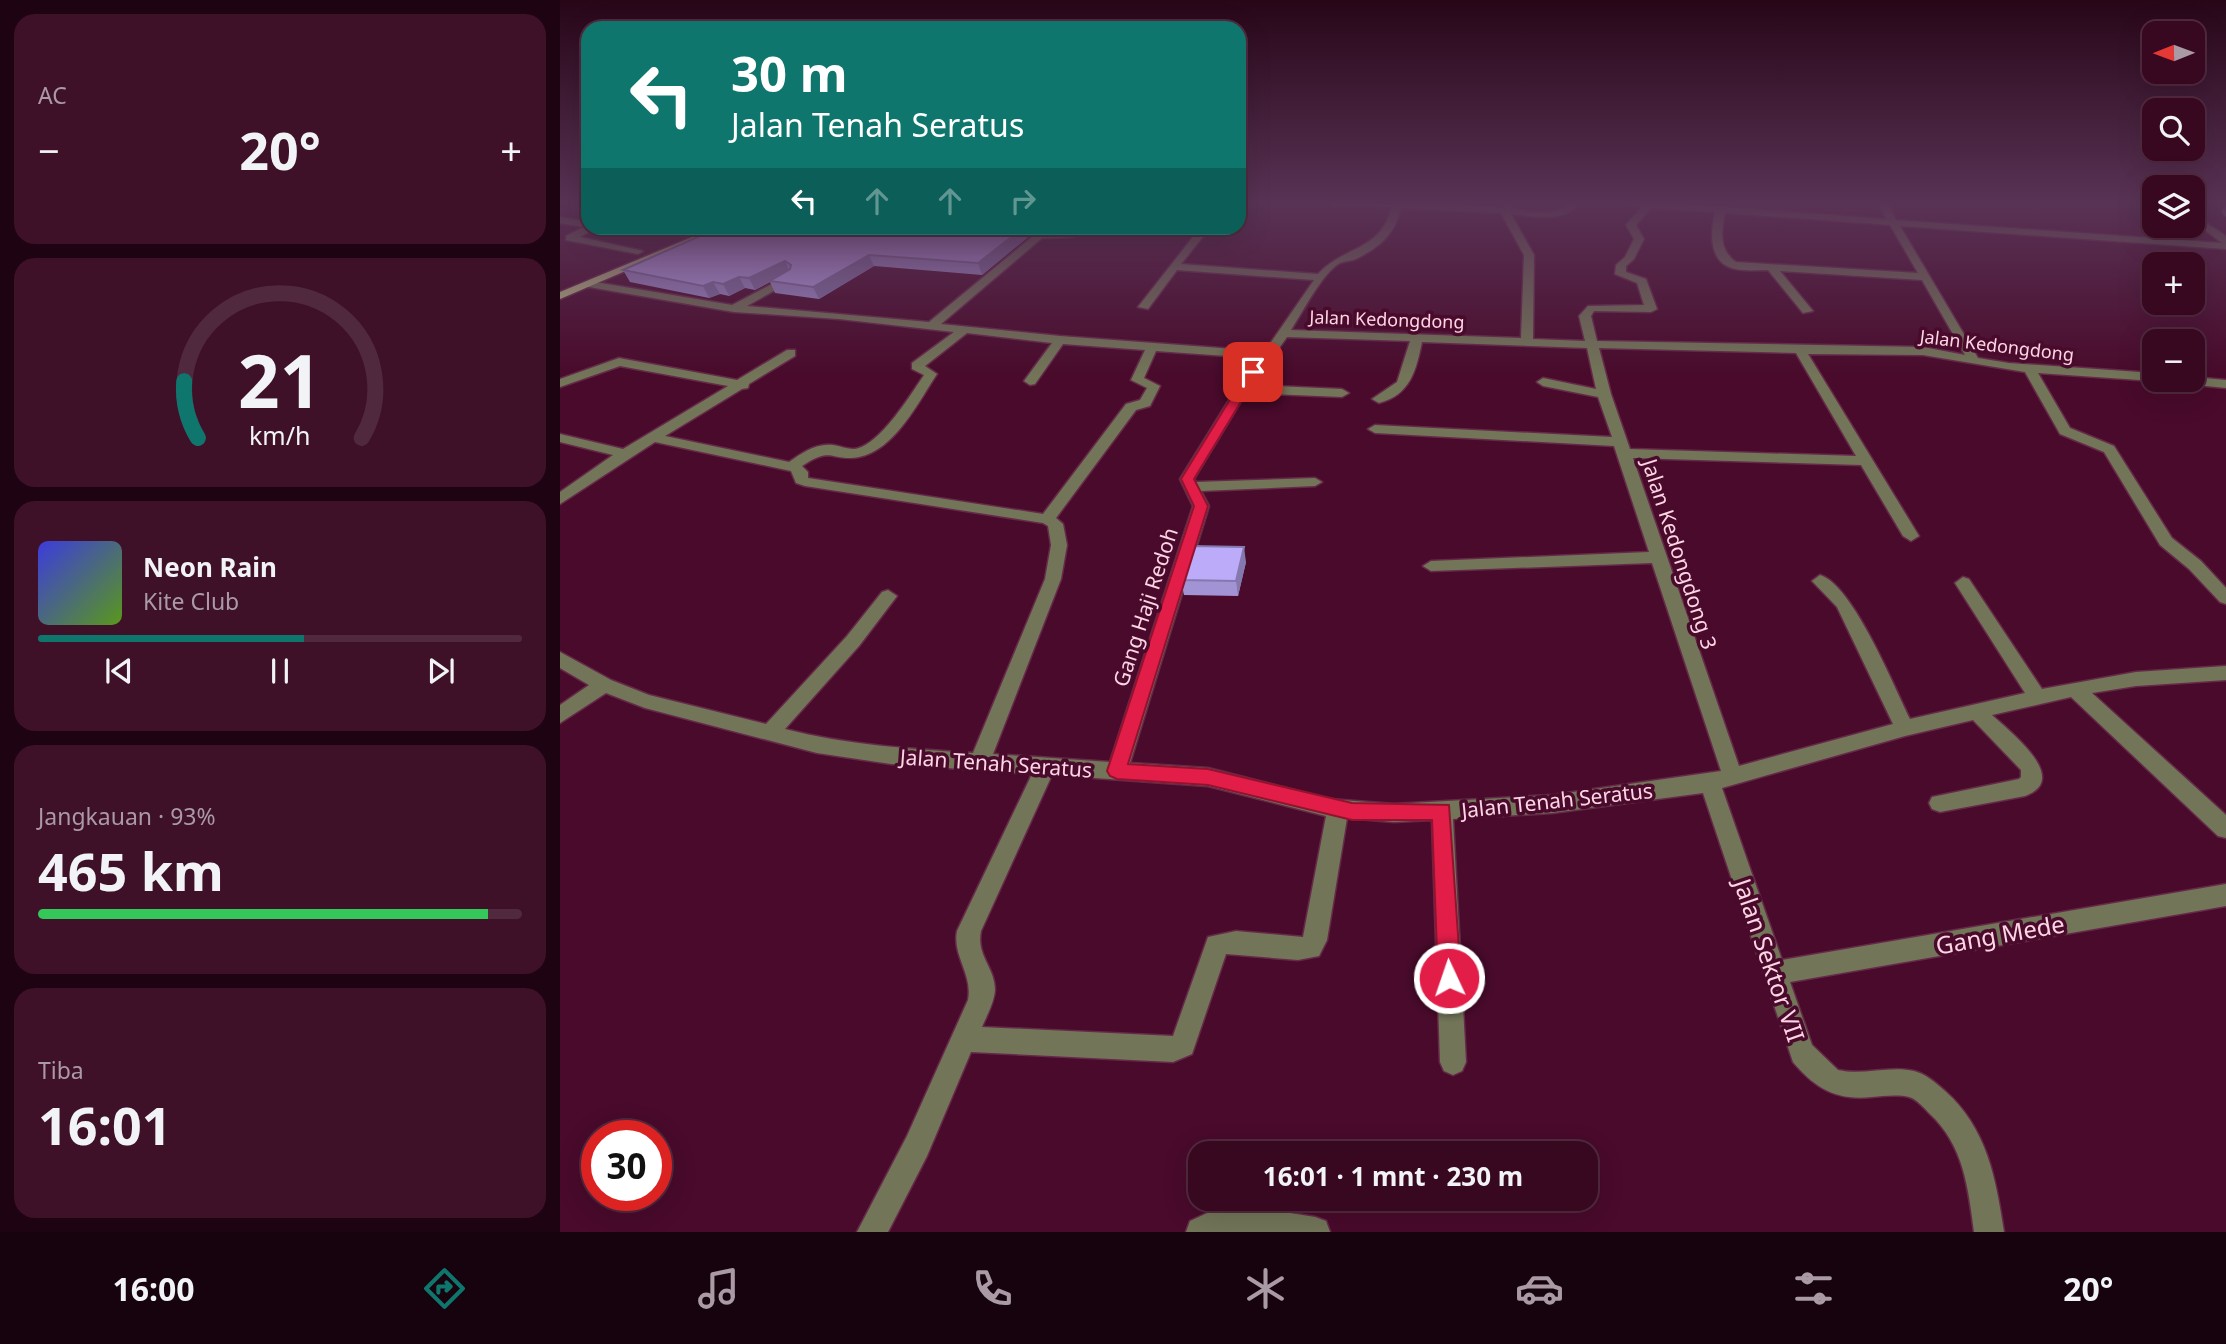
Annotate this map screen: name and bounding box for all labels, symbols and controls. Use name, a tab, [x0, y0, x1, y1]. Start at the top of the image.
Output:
north arrow	[2142, 21, 2205, 84]
map controls	[2142, 21, 2205, 392]
text: 30 m	[731, 40, 848, 106]
icon: left	[616, 49, 707, 140]
text: AC	[38, 79, 67, 111]
button: search	[2142, 98, 2205, 161]
text: Jalan Tenah Seratus	[731, 103, 1024, 146]
text: 20°	[239, 114, 321, 185]
text: −	[38, 124, 60, 176]
text: +	[500, 124, 522, 176]
button: layers	[2142, 175, 2205, 238]
icon: left	[785, 182, 823, 220]
icon: ahead	[858, 182, 896, 220]
icon: ahead	[931, 182, 969, 220]
icon: right	[1004, 182, 1042, 220]
button: +	[2142, 252, 2205, 315]
street label: Jalan Kedongdong	[1307, 304, 1465, 334]
street label: Jalan Kedongdong	[1917, 323, 2075, 366]
button: −	[2142, 329, 2205, 392]
text: 21	[238, 331, 322, 430]
pin	[1223, 342, 1283, 402]
icon: arrive	[1234, 353, 1272, 391]
text: km/h	[249, 418, 311, 452]
street label: Jalan Kedongdong 3	[1635, 453, 1724, 653]
street label: Gang Haji Redoh	[1106, 524, 1184, 690]
text: Neon Rain	[143, 549, 277, 585]
text: Kite Club	[143, 585, 239, 617]
icon: previous	[100, 652, 138, 690]
icon: pause	[261, 652, 299, 690]
icon: next	[422, 652, 460, 690]
street label: Jalan Tenah Seratus	[897, 742, 1093, 784]
street label: Jalan Tenah Seratus	[1458, 776, 1654, 824]
text: Jangkauan · 93%	[38, 800, 216, 832]
text: 465 km	[38, 835, 224, 906]
street label: Jalan Sektor VII	[1726, 872, 1813, 1046]
street label: Gang Mede	[1933, 906, 2067, 962]
position arrow	[1412, 941, 1486, 1015]
text: Tiba	[38, 1054, 84, 1086]
text: 16:01	[38, 1089, 172, 1160]
speed limit sign: 30	[581, 1120, 672, 1211]
text: 16:01 · 1 mnt · 230 m	[1263, 1158, 1523, 1194]
icon: directions	[420, 1264, 469, 1313]
icon: music	[694, 1264, 743, 1313]
icon: phone	[968, 1264, 1017, 1313]
icon: climate	[1241, 1264, 1290, 1313]
icon: car	[1515, 1264, 1564, 1313]
icon: filters	[1789, 1264, 1838, 1313]
text: 16:00	[112, 1267, 195, 1310]
text: 20°	[2063, 1267, 2113, 1310]

